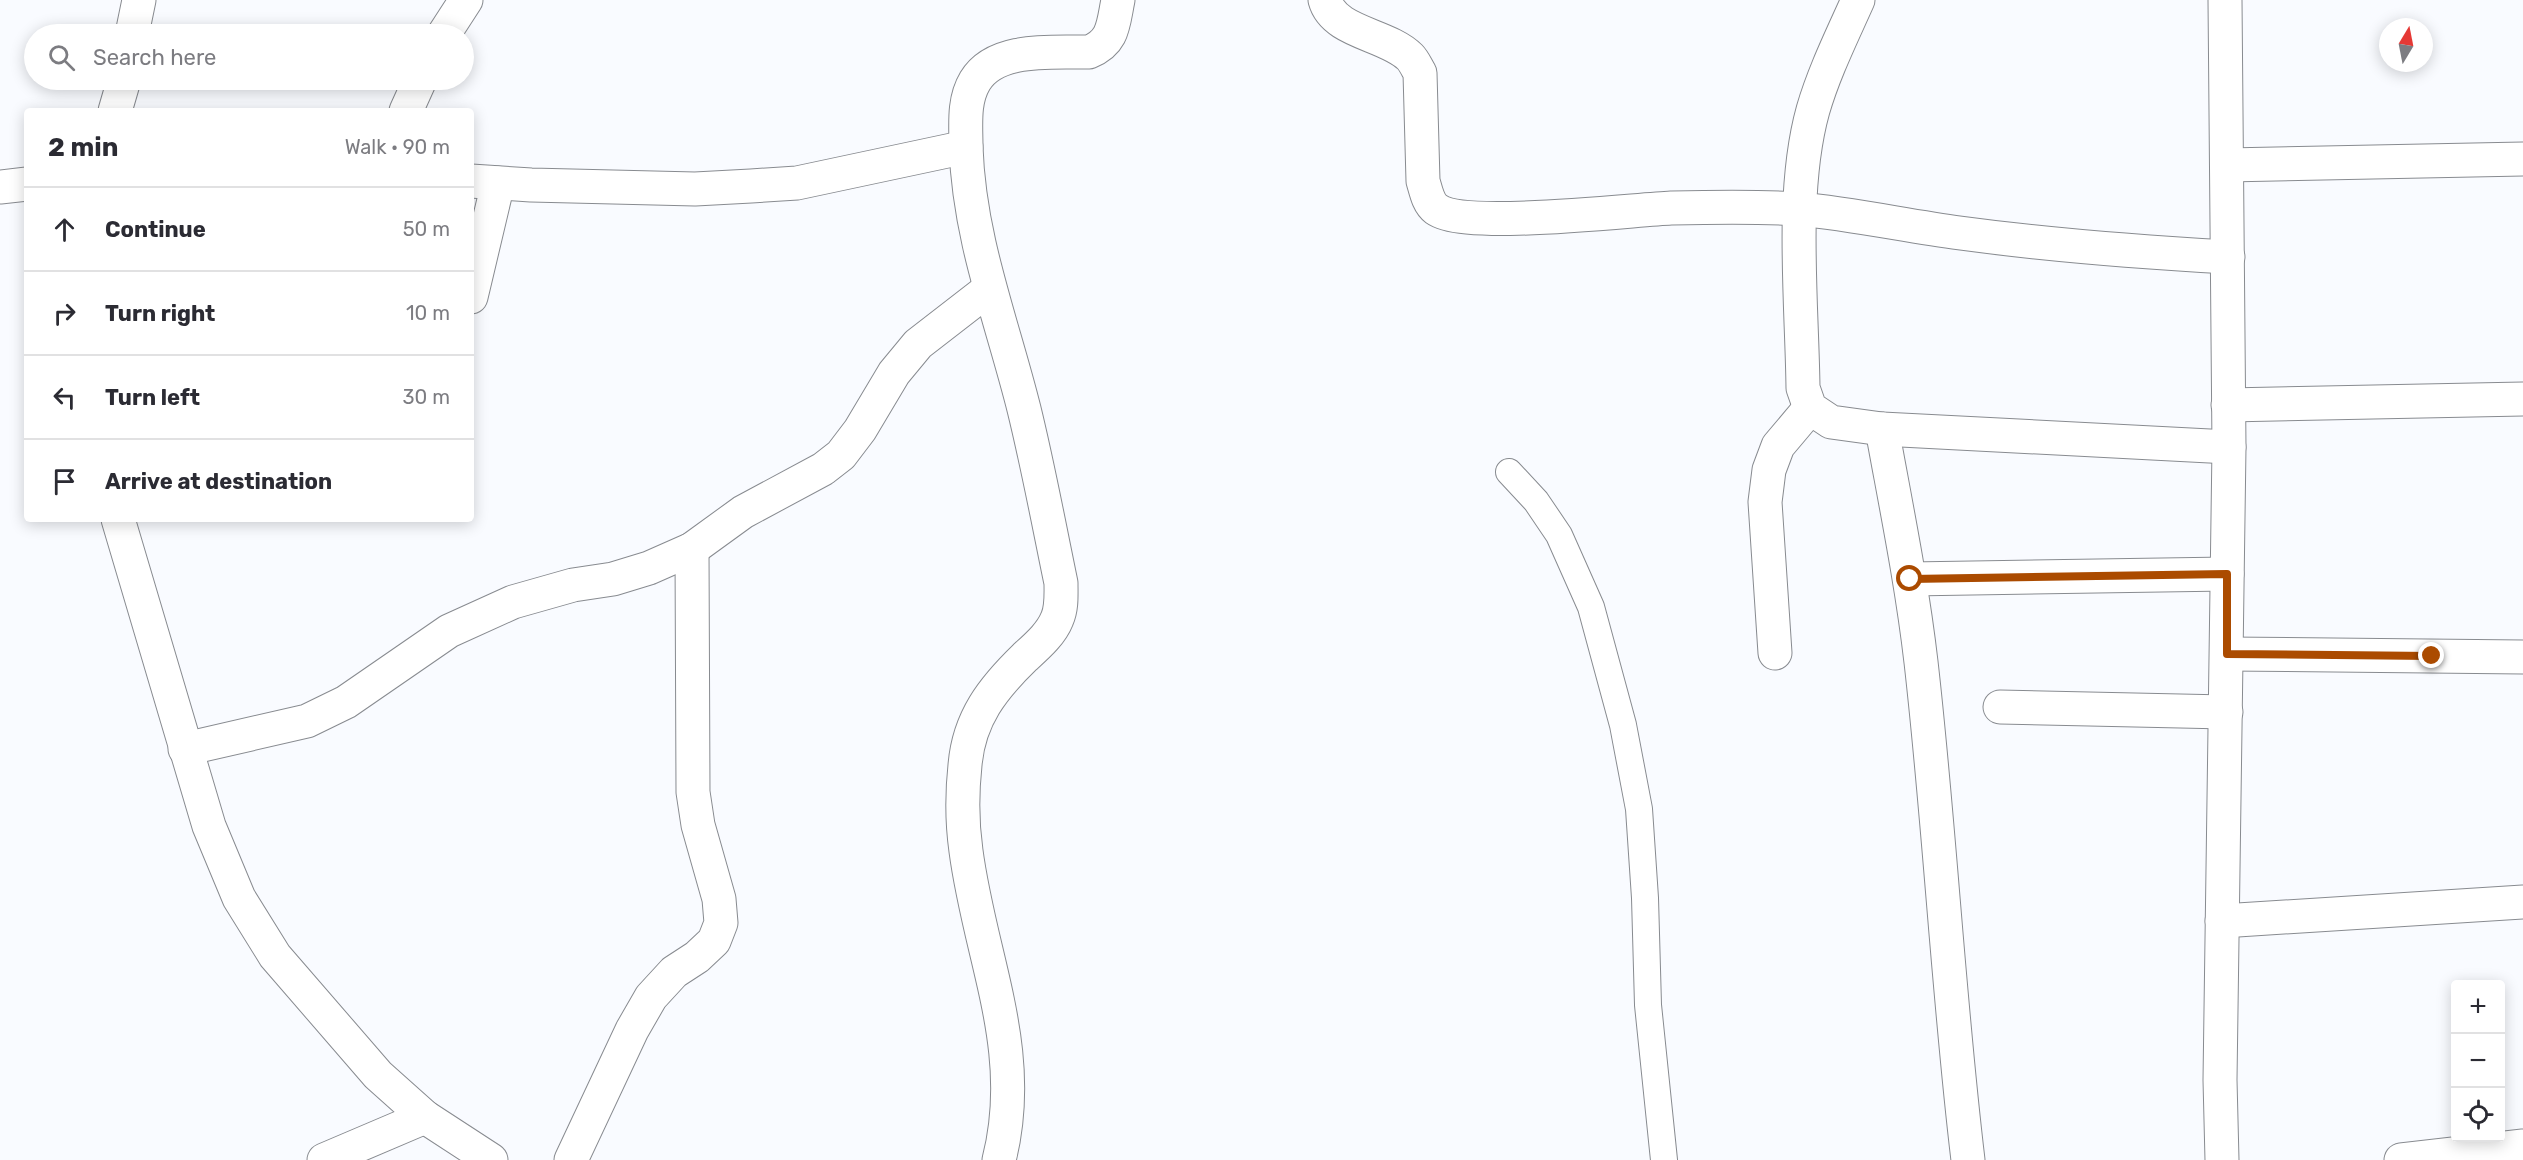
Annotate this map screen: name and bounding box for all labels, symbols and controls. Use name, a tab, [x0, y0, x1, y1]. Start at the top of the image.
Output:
north arrow	[2379, 18, 2433, 72]
search box	[24, 24, 474, 90]
icon: search	[45, 41, 78, 74]
text: Search here	[93, 44, 216, 71]
text: 2 min	[48, 132, 118, 163]
text: Walk · 90 m	[345, 135, 450, 159]
icon: ahead	[48, 213, 81, 246]
text: Continue	[105, 216, 206, 243]
text: 50 m	[403, 217, 450, 241]
icon: right	[48, 297, 81, 330]
text: Turn right	[105, 300, 215, 327]
text: 10 m	[406, 301, 450, 325]
icon: left	[48, 381, 81, 414]
text: Turn left	[105, 384, 200, 411]
text: 30 m	[403, 385, 450, 409]
icon: arrive	[48, 465, 81, 498]
text: Arrive at destination	[105, 468, 332, 495]
route start	[1896, 565, 1922, 591]
route end	[2418, 642, 2444, 668]
map controls	[2451, 980, 2505, 1142]
button: +	[2451, 980, 2505, 1034]
button: −	[2451, 1034, 2505, 1088]
button: locate	[2451, 1088, 2505, 1142]

